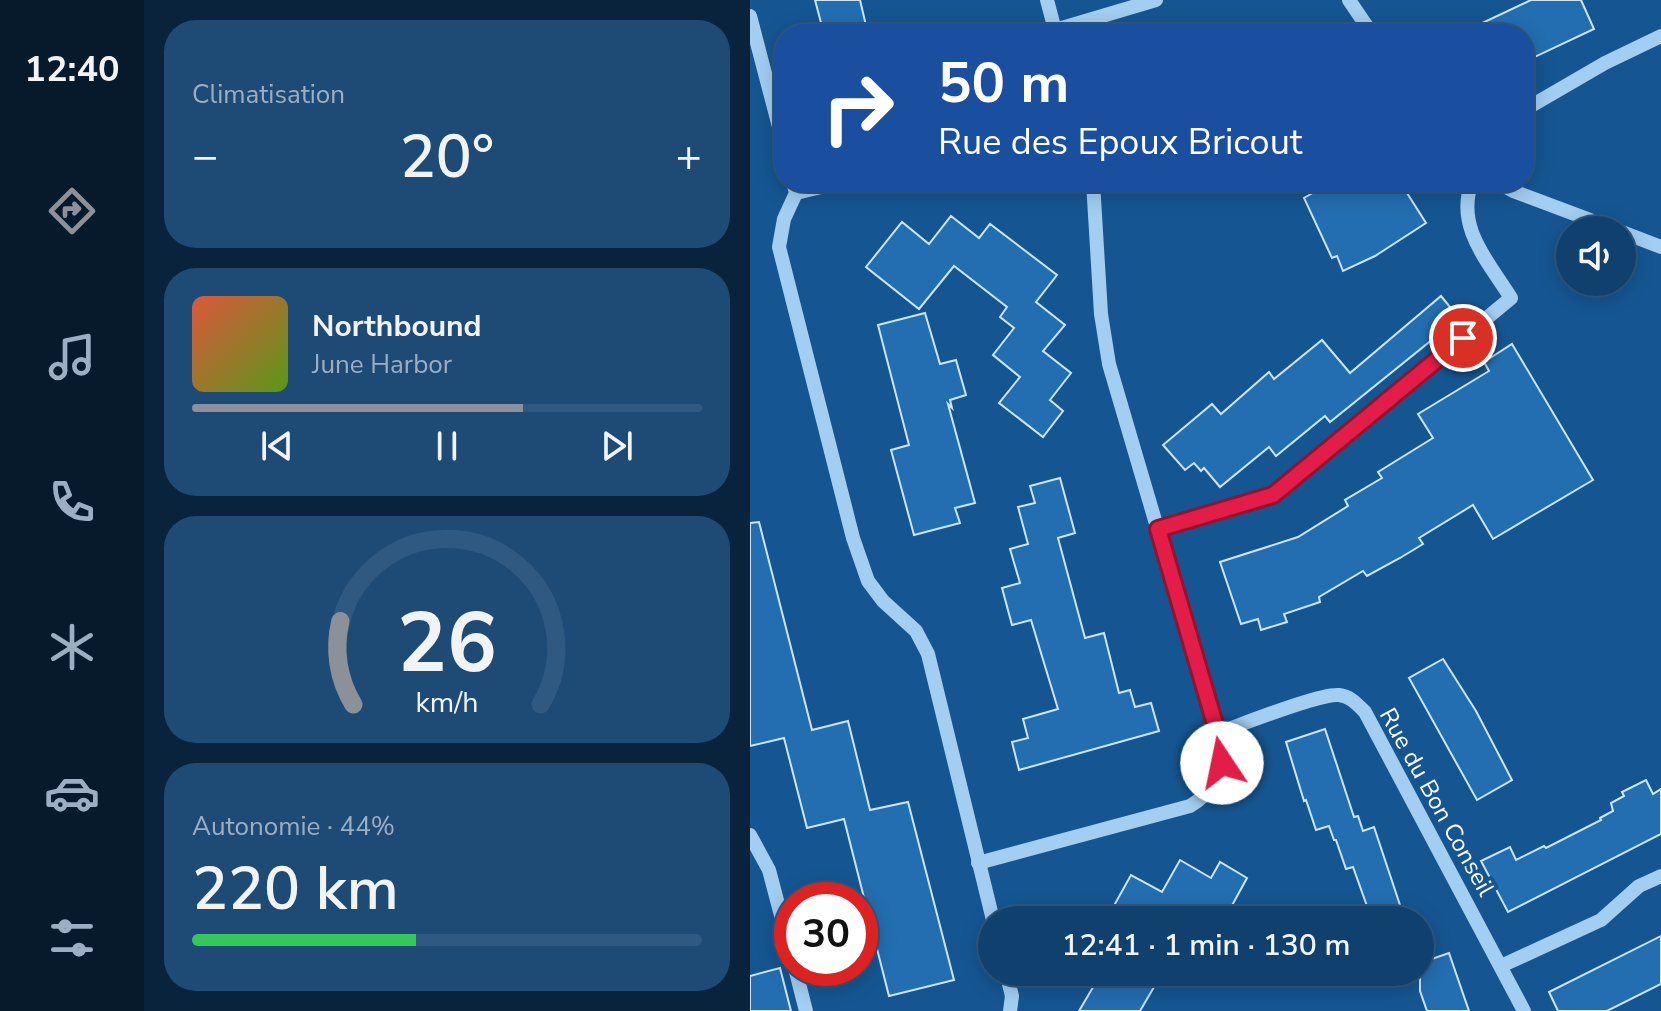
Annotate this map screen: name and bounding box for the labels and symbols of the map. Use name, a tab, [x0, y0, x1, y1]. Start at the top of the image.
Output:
pin	[1429, 304, 1497, 372]
street label: Rue du Bon Conseil	[1372, 702, 1502, 902]
position arrow	[1180, 721, 1264, 805]
speed limit sign: 30	[774, 882, 878, 986]

